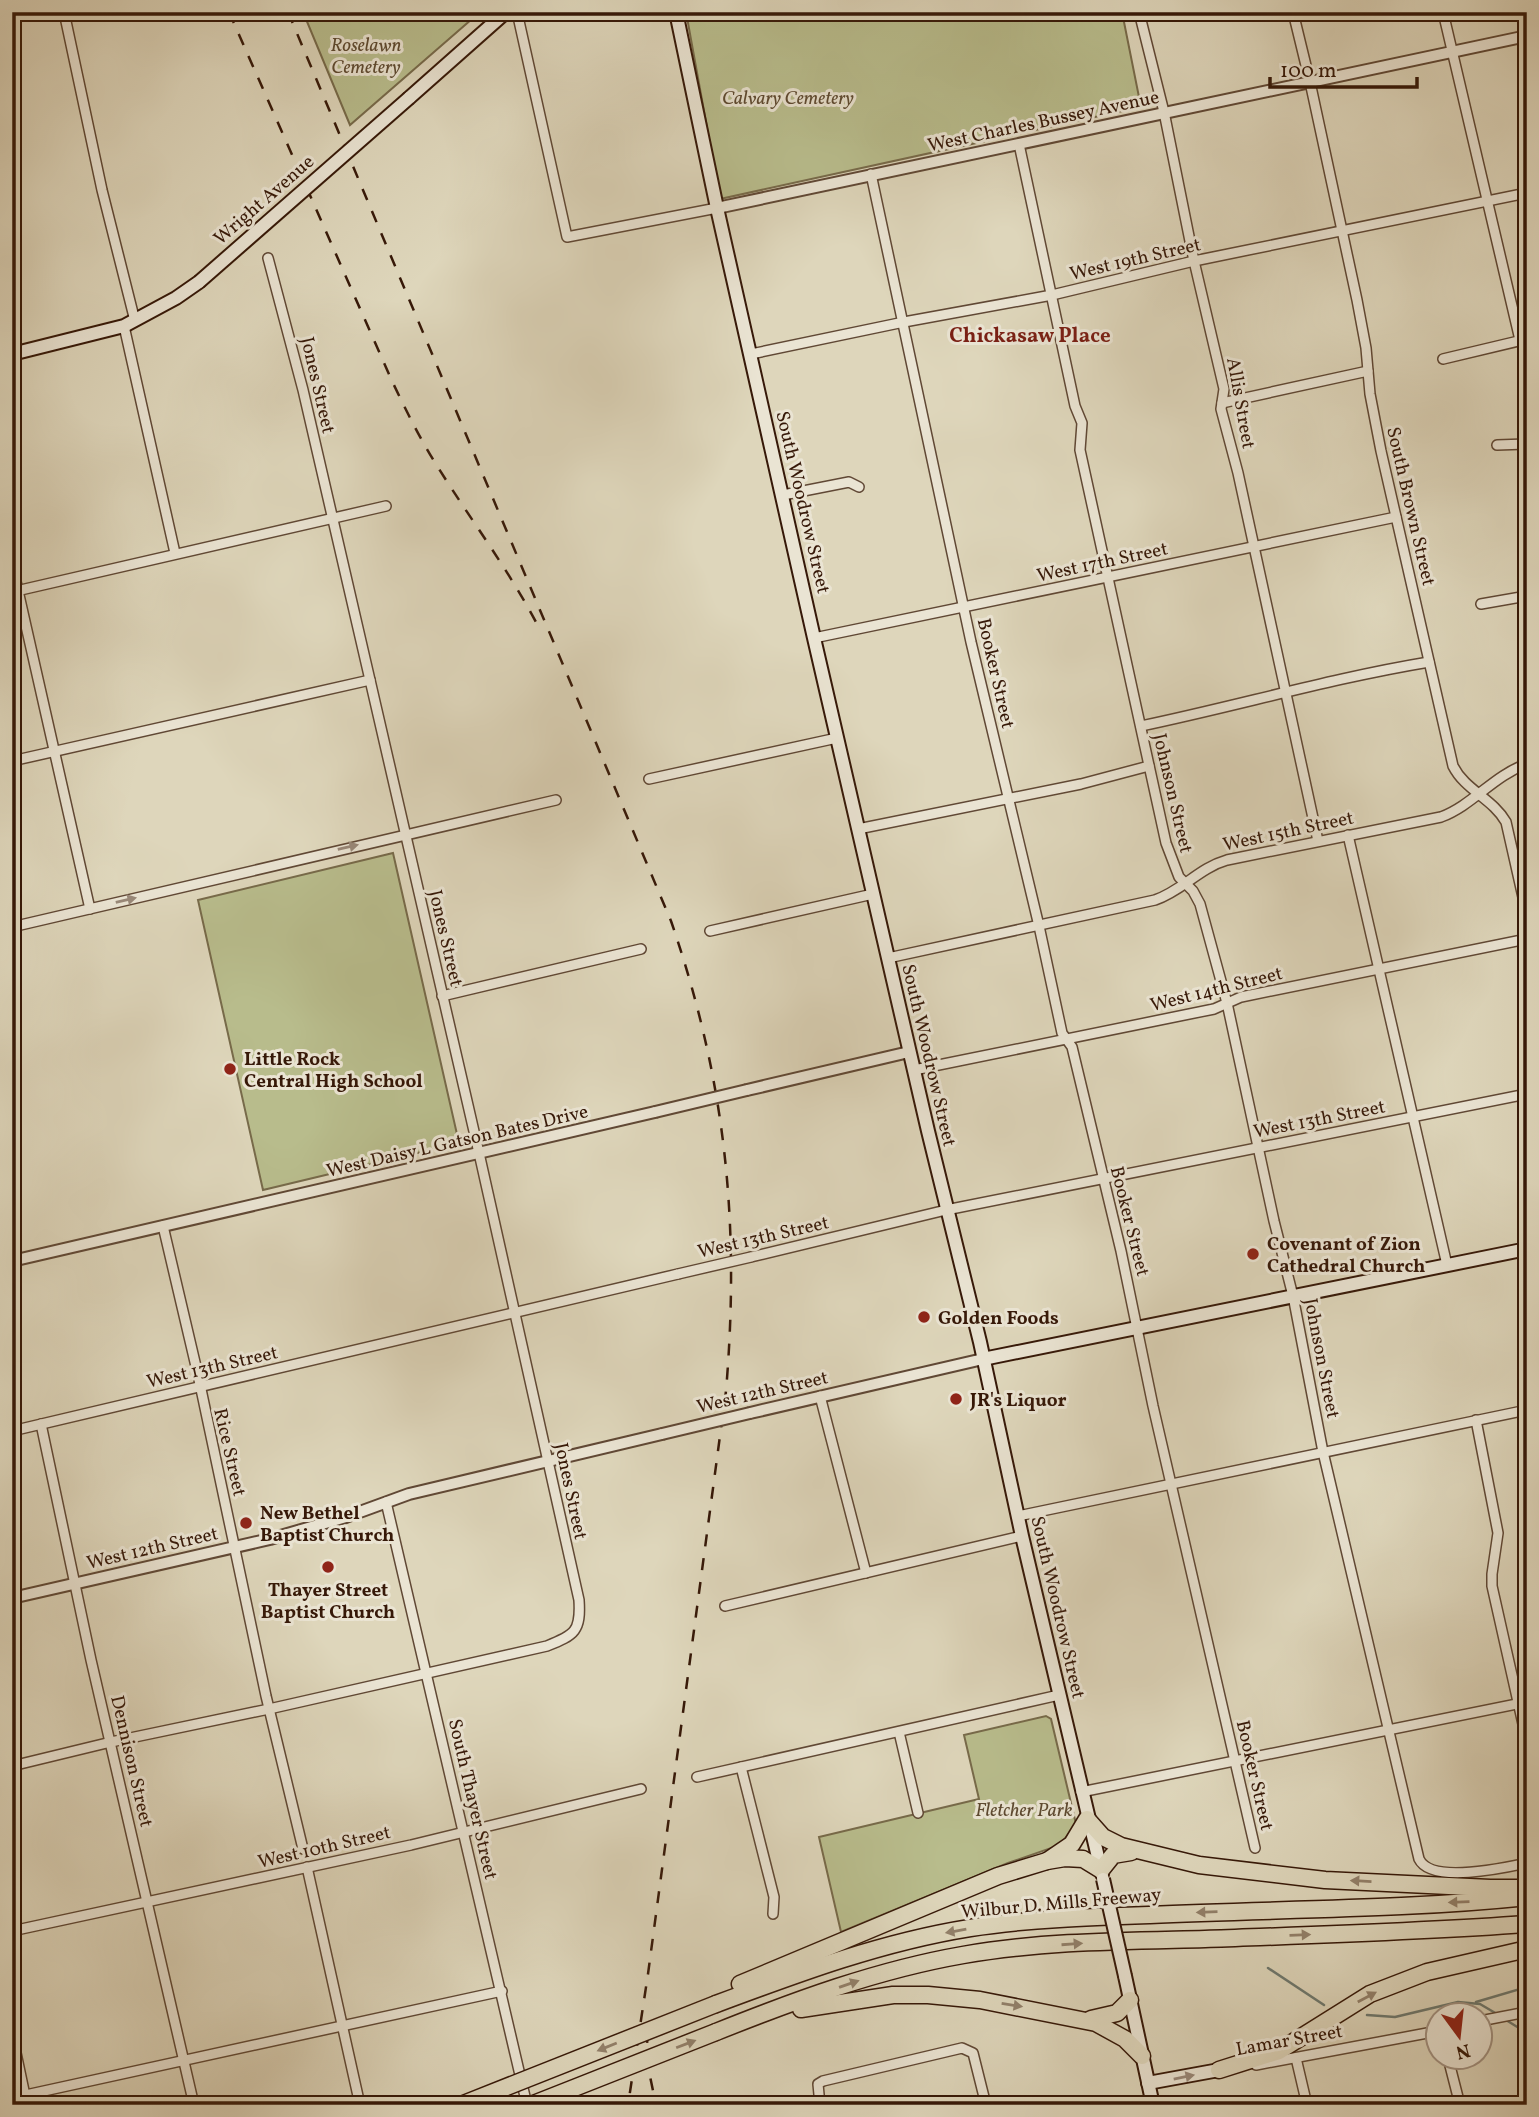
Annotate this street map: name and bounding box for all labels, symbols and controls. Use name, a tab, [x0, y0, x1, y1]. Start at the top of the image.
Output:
park label: Roselawn Cemetery	[331, 33, 402, 81]
scale bar	[1270, 46, 1416, 90]
text: 100 m	[1280, 57, 1337, 86]
street label: West Charles Bussey Avenue	[925, 85, 1162, 159]
park label: Calvary Cemetery	[722, 86, 854, 112]
street label: Wright Avenue	[208, 150, 320, 251]
street label: West 19th Street	[1067, 232, 1204, 288]
district label: Chickasaw Place	[949, 322, 1111, 351]
street label: Jones Street	[293, 335, 341, 437]
street label: Allis Street	[1219, 356, 1261, 451]
street label: South Woodrow Street	[768, 409, 836, 597]
street label: South Brown Street	[1379, 424, 1441, 589]
street label: West 17th Street	[1035, 536, 1171, 590]
street label: Booker Street	[970, 616, 1020, 732]
street label: Johnson Street	[1146, 731, 1199, 856]
street label: West 15th Street	[1221, 805, 1357, 859]
one-way arrow	[337, 842, 359, 853]
street label: Jones Street	[421, 888, 469, 990]
one-way arrow	[116, 895, 138, 906]
street label: West 14th Street	[1148, 961, 1286, 1019]
street label: South Woodrow Street	[894, 962, 962, 1150]
place label: Little Rock Central High School	[244, 1047, 423, 1095]
marker: Little Rock Central High School	[222, 1061, 238, 1077]
street label: West 13th Street	[1251, 1094, 1388, 1145]
street label: West Daisy L Gatson Bates Drive	[324, 1099, 591, 1185]
street label: Booker Street	[1103, 1164, 1155, 1280]
street label: West 13th Street	[695, 1210, 832, 1266]
place label: Covenant of Zion Cathedral Church	[1267, 1232, 1425, 1280]
marker: Covenant of Zion Cathedral Church	[1245, 1246, 1261, 1262]
street label: Johnson Street	[1297, 1296, 1346, 1421]
place label: Golden Foods	[938, 1306, 1059, 1332]
marker: Golden Foods	[916, 1309, 932, 1325]
street label: West 13th Street	[144, 1340, 281, 1396]
street label: West 12th Street	[694, 1365, 831, 1421]
place label: JR's Liquor	[969, 1388, 1067, 1414]
marker: JR's Liquor	[948, 1391, 964, 1407]
street label: Rice Street	[206, 1406, 252, 1499]
street label: Jones Street	[547, 1441, 593, 1543]
place label: New Bethel Baptist Church	[260, 1501, 394, 1549]
street label: South Woodrow Street	[1023, 1514, 1091, 1702]
marker: New Bethel Baptist Church	[238, 1515, 254, 1531]
street label: West 12th Street	[84, 1521, 221, 1577]
marker: Thayer Street Baptist Church	[320, 1559, 336, 1575]
place label: Thayer Street Baptist Church	[261, 1578, 395, 1626]
street label: Dennison Street	[103, 1693, 159, 1830]
street label: South Thayer Street	[441, 1717, 503, 1883]
street label: Booker Street	[1229, 1718, 1279, 1834]
park label: Fletcher Park	[975, 1798, 1073, 1824]
street label: West 10th Street	[255, 1820, 394, 1876]
one-way arrow	[1349, 1876, 1371, 1887]
street label: Wilbur D. Mills Freeway	[960, 1882, 1162, 1926]
one-way arrow	[1447, 1897, 1469, 1908]
one-way arrow	[1196, 1907, 1218, 1918]
one-way arrow	[945, 1925, 967, 1936]
one-way arrow	[1289, 1930, 1311, 1941]
one-way arrow	[1061, 1938, 1083, 1949]
one-way arrow	[839, 1978, 860, 1989]
one-way arrow	[1357, 1991, 1377, 2002]
one-way arrow	[1001, 2000, 1023, 2011]
north arrow	[1424, 2002, 1494, 2072]
street label: Lamar Street	[1234, 2019, 1345, 2063]
text: N	[1453, 2036, 1473, 2065]
one-way arrow	[675, 2038, 696, 2049]
one-way arrow	[596, 2042, 617, 2053]
one-way arrow	[1173, 2071, 1195, 2082]

